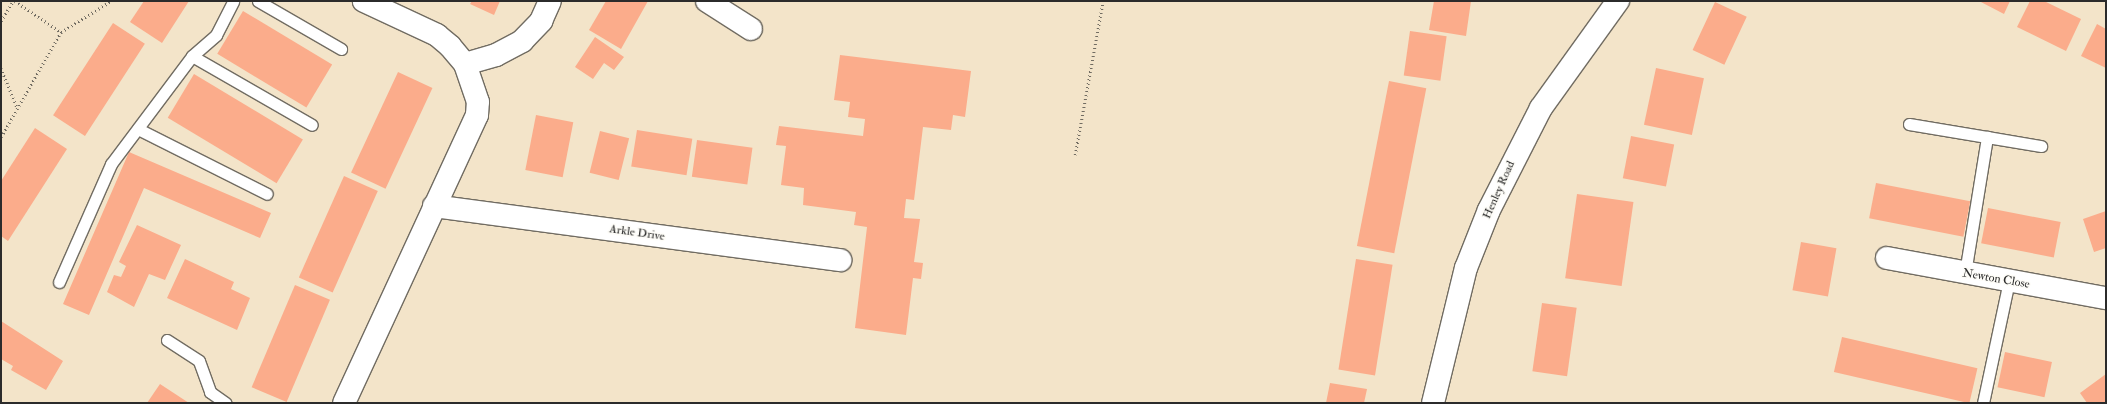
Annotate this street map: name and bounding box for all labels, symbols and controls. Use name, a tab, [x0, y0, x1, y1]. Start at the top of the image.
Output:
street label: Henley Road	[1480, 159, 1518, 221]
street label: Arkle Drive	[608, 222, 666, 244]
street label: Newton Close	[1961, 266, 2031, 292]

